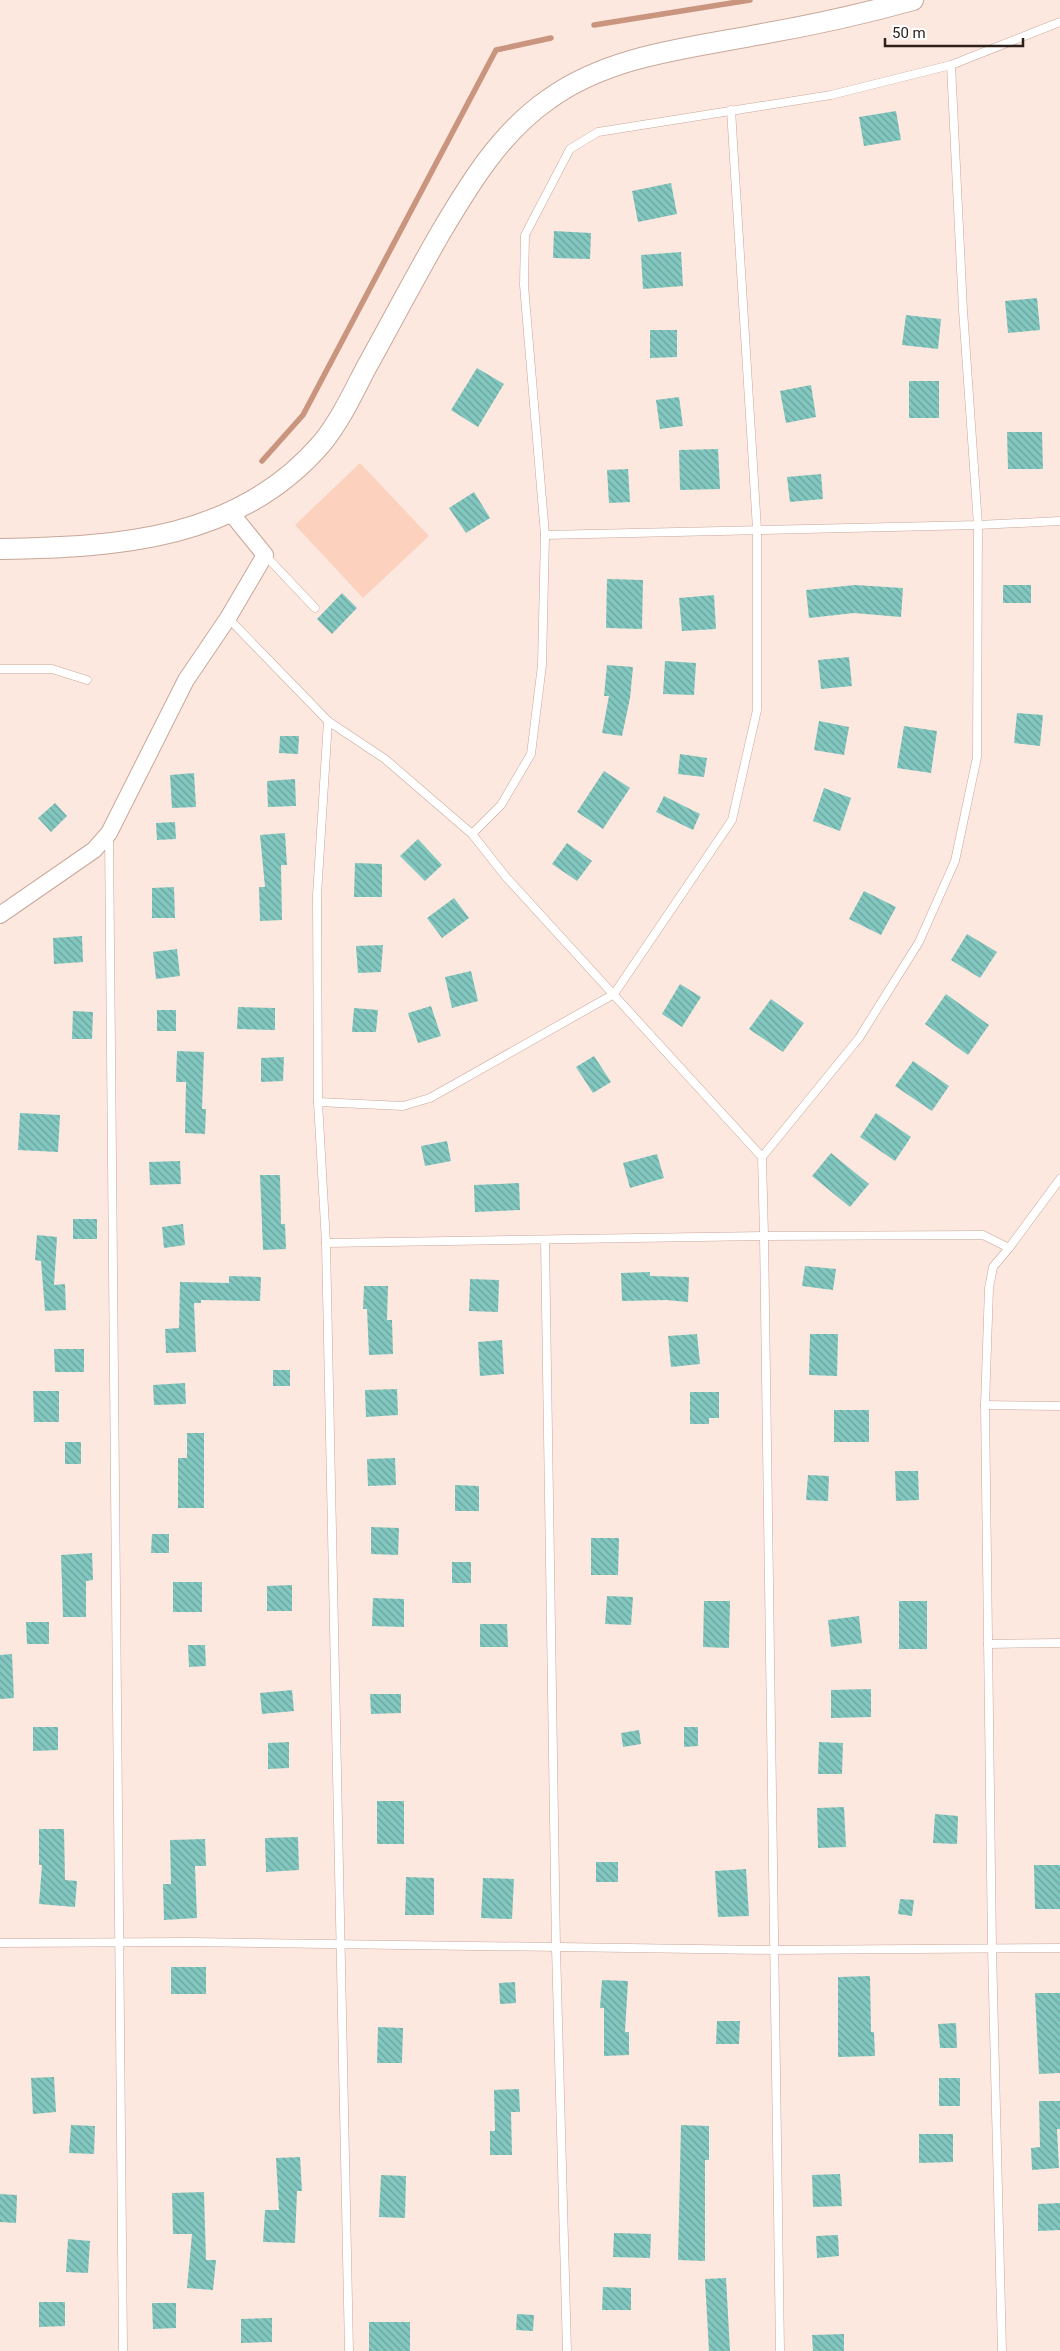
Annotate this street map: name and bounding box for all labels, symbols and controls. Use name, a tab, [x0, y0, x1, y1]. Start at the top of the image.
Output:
scale bar	[885, 15, 1022, 47]
text: 50 m	[892, 24, 926, 42]

